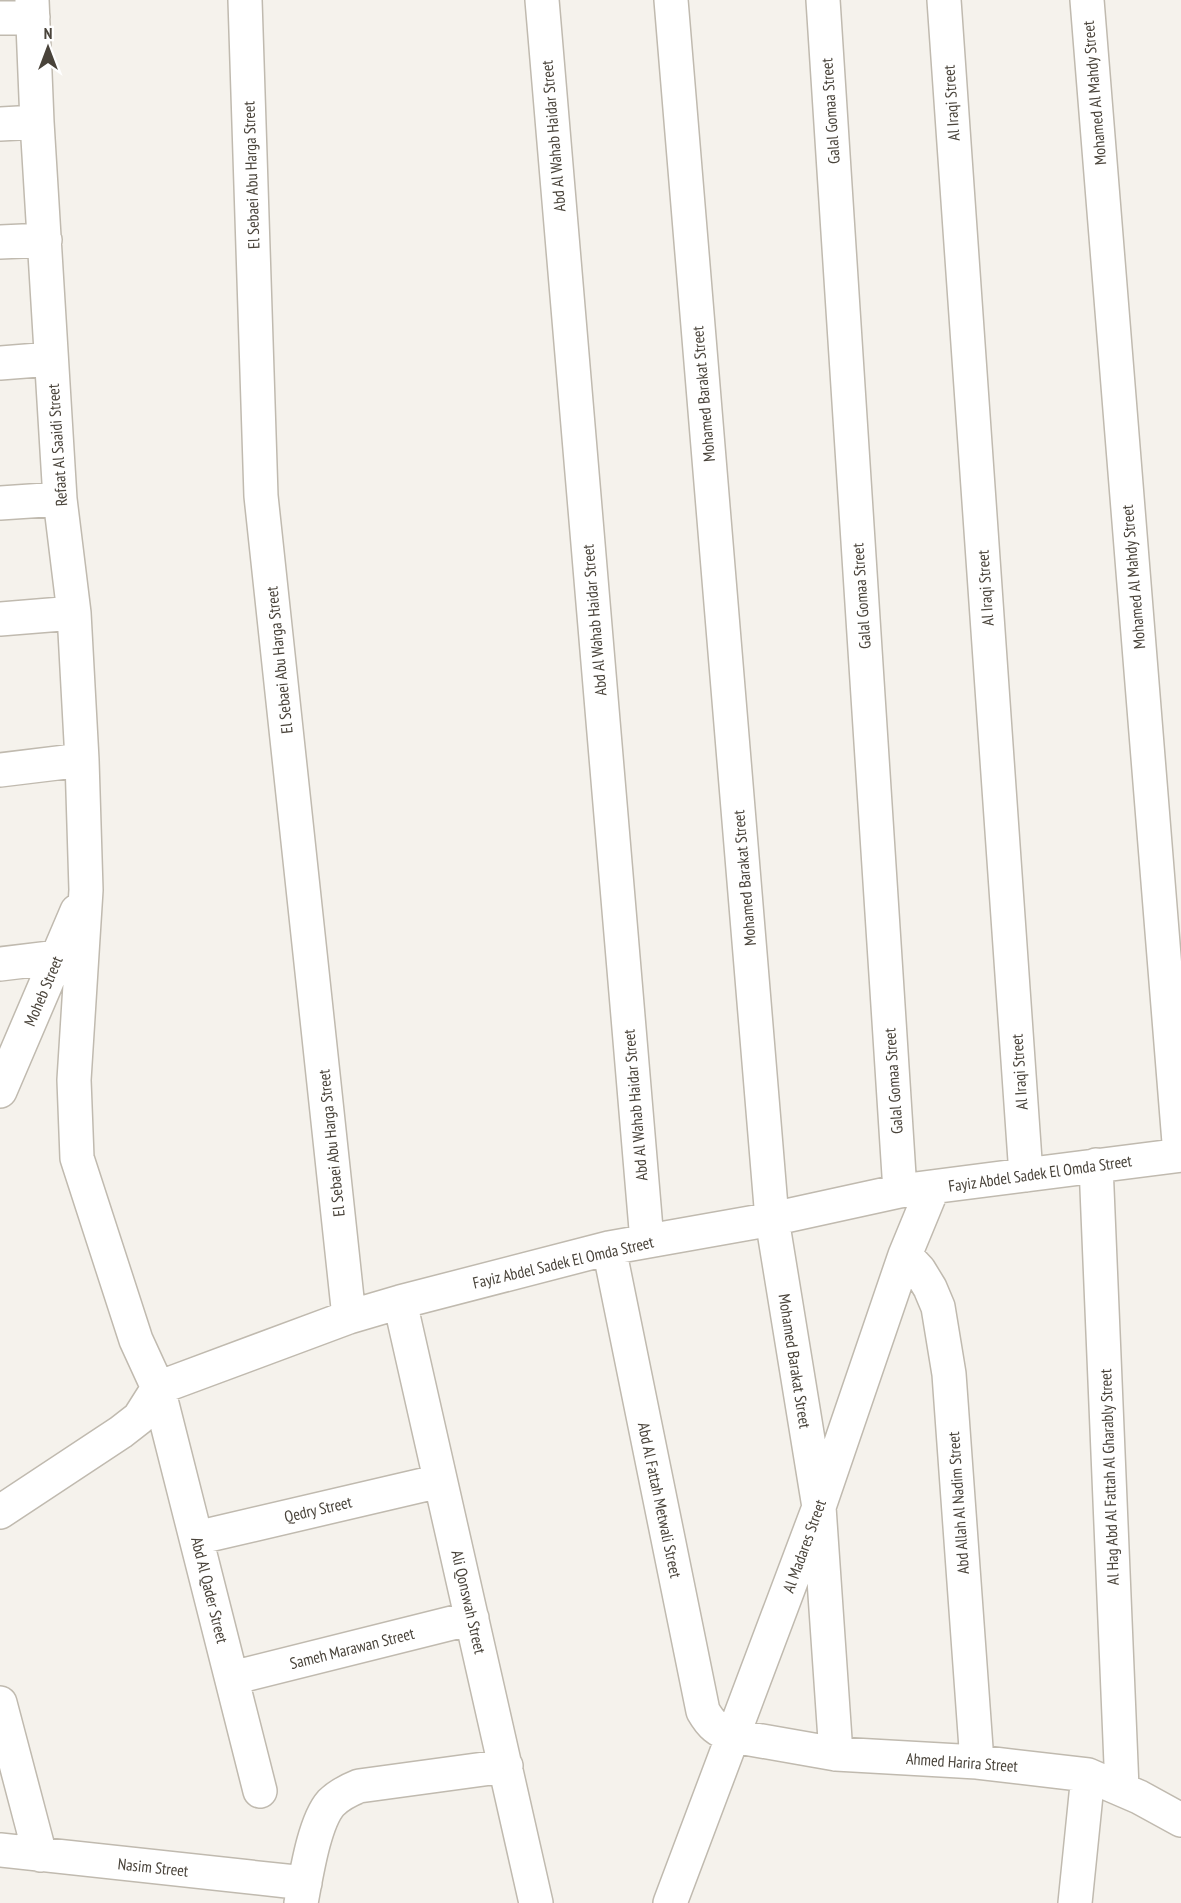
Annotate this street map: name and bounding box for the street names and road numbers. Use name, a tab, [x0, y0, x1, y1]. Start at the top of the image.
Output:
street label: Mohamed Al Mahdy Street	[1078, 19, 1110, 166]
street label: Galal Gomaa Street	[816, 57, 844, 165]
street label: Abd Al Wahab Haidar Street	[536, 59, 570, 213]
street label: Al Iraqi Street	[938, 64, 964, 142]
street label: El Sebaei Abu Harga Street	[238, 100, 264, 249]
street label: Mohamed Barakat Street	[687, 325, 719, 463]
street label: Refaat Al Saaidi Street	[43, 383, 71, 507]
street label: Mohamed Al Mahdy Street	[1117, 503, 1149, 650]
street label: Galal Gomaa Street	[847, 542, 875, 650]
street label: Abd Al Wahab Haidar Street	[577, 543, 611, 697]
street label: Al Iraqi Street	[972, 549, 998, 627]
street label: El Sebaei Abu Harga Street	[261, 585, 297, 735]
street label: Mohamed Barakat Street	[728, 809, 760, 947]
street label: Moheb Street	[19, 952, 67, 1029]
street label: Galal Gomaa Street	[879, 1027, 907, 1135]
street label: Abd Al Wahab Haidar Street	[618, 1028, 652, 1182]
street label: Al Iraqi Street	[1006, 1033, 1032, 1111]
street label: El Sebaei Abu Harga Street	[313, 1068, 349, 1218]
street label: Fayiz Abdel Sadek El Omda Street	[947, 1150, 1134, 1196]
street label: Fayiz Abdel Sadek El Omda Street	[471, 1231, 656, 1293]
street label: Mohamed Barakat Street	[774, 1292, 816, 1430]
street label: Al Hag Abd Al Fattah Al Gharably Street	[1095, 1368, 1123, 1585]
street label: Abd Al Fattah Metwali Street	[634, 1420, 686, 1580]
street label: Abd Allah Al Nadim Street	[943, 1430, 973, 1575]
street label: Qedry Street	[282, 1491, 354, 1526]
street label: Al Madares Street	[778, 1496, 830, 1595]
street label: Abd Al Qader Street	[187, 1535, 233, 1646]
street label: Ali Qonswah Street	[447, 1548, 491, 1656]
street label: Sameh Marawan Street	[288, 1623, 417, 1673]
street label: Ahmed Harira Street	[905, 1748, 1019, 1776]
street label: Nasim Street	[117, 1853, 190, 1881]

